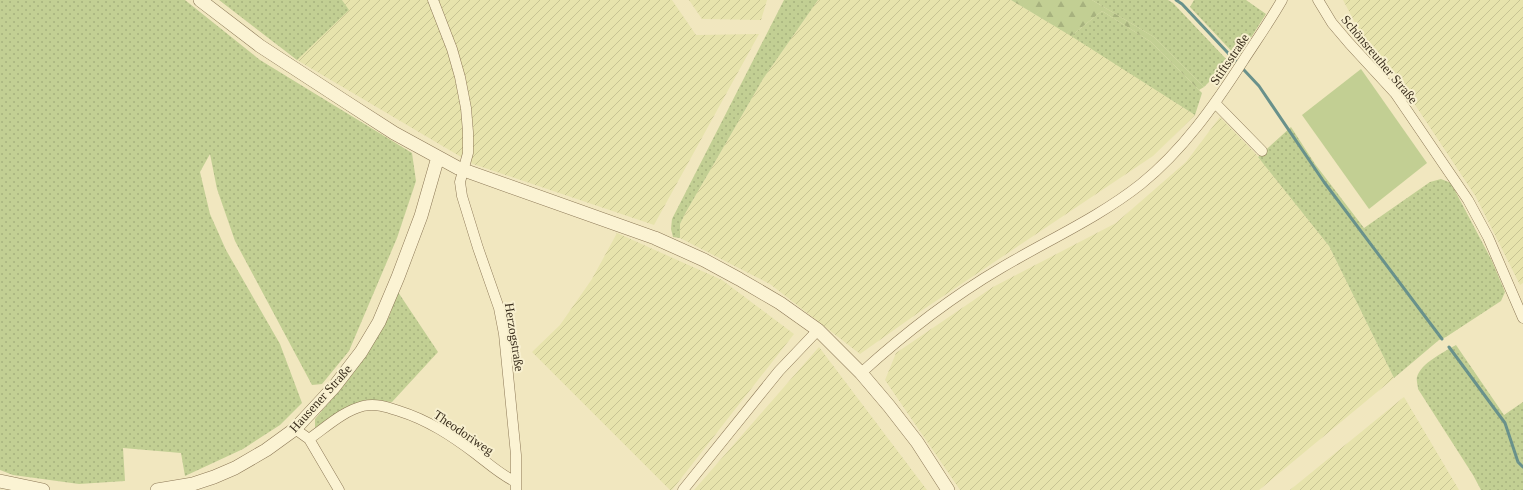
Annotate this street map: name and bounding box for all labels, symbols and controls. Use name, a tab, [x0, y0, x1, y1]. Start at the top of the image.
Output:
street label: Schönsreuther Straße	[1338, 12, 1421, 107]
street label: Stiftsstraße	[1207, 31, 1252, 88]
street label: Herzogstraße	[502, 302, 527, 373]
street label: Hausener Straße	[286, 361, 355, 435]
street label: Theodoriweg	[431, 407, 497, 458]

